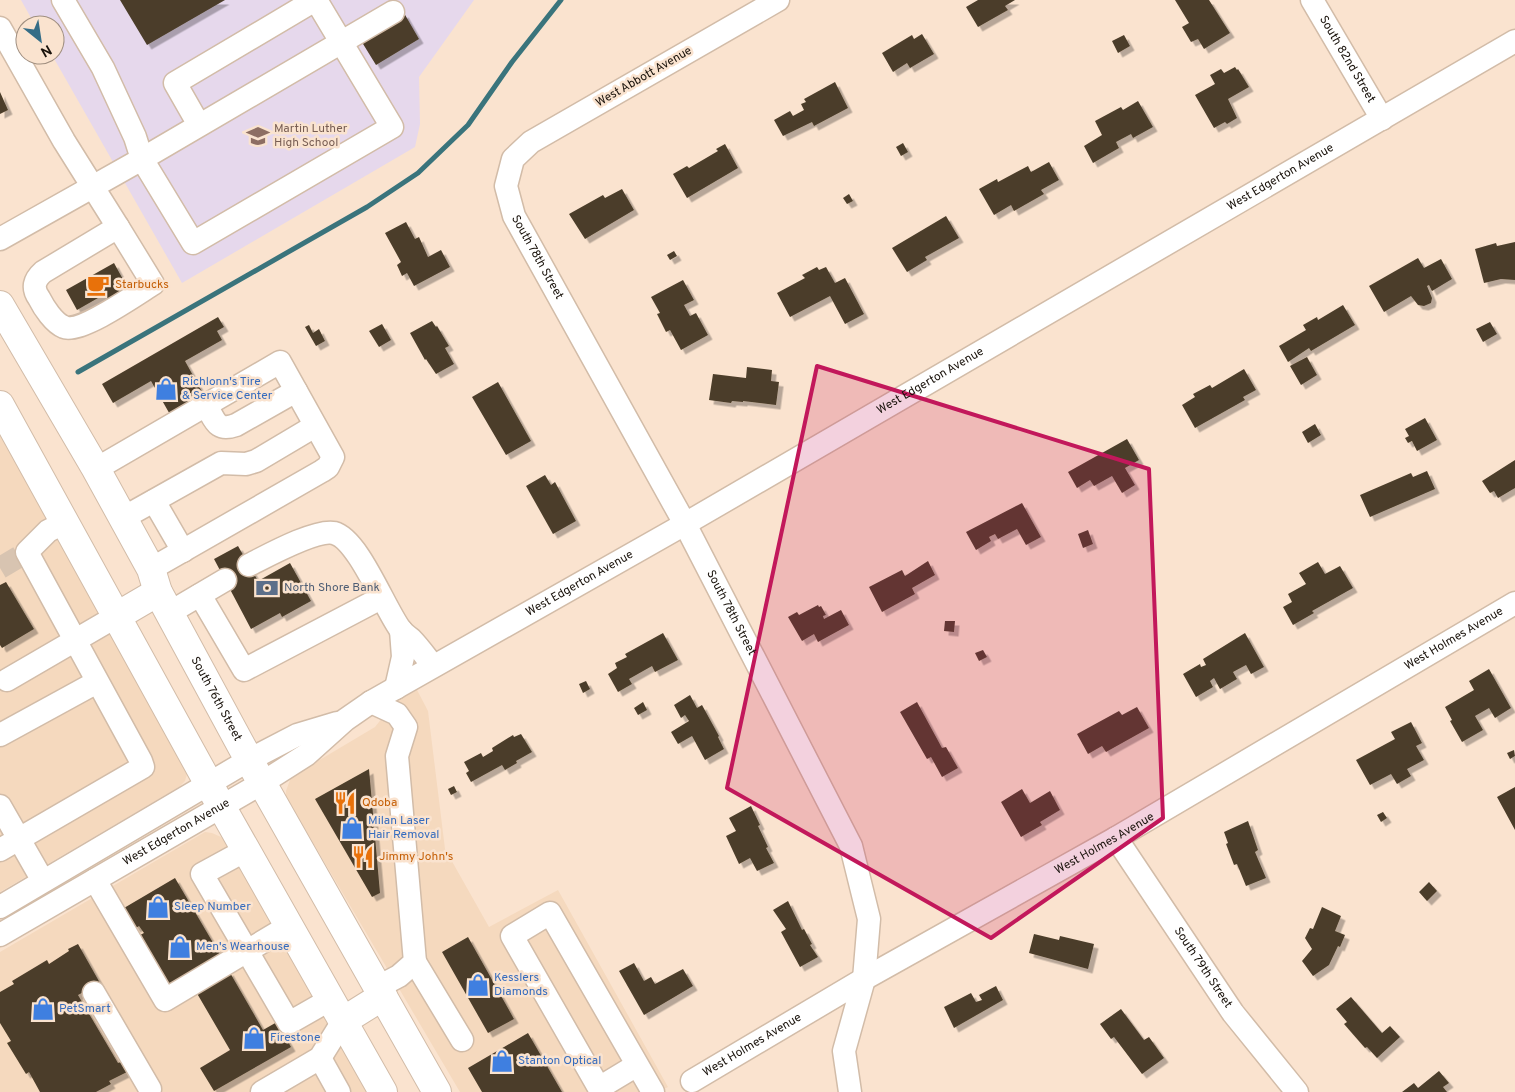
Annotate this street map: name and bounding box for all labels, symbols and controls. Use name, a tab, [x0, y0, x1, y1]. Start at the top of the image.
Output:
street label: South 82nd Street	[1315, 13, 1379, 106]
north arrow	[15, 15, 65, 65]
text: N	[37, 40, 54, 60]
street label: West Abbott Avenue	[593, 43, 695, 111]
place label: Martin Luther High School	[274, 121, 348, 151]
school or university icon: Martin Luther High School	[245, 123, 271, 149]
street label: West Edgerton Avenue	[1224, 140, 1337, 215]
street label: South 78th Street	[507, 213, 567, 302]
cafe icon: Starbucks	[85, 272, 111, 298]
place label: Starbucks	[115, 277, 169, 293]
street label: West Edgerton Avenue	[874, 344, 987, 419]
place label: Richlonn's Tire & Service Center	[182, 374, 273, 404]
shop icon: Richlonn's Tire & Service Center	[153, 376, 179, 402]
street label: West Edgerton Avenue	[523, 547, 636, 621]
street label: South 78th Street	[702, 568, 759, 658]
bank icon: North Shore Bank	[254, 575, 280, 601]
place label: North Shore Bank	[284, 580, 380, 596]
street label: West Holmes Avenue	[1402, 604, 1506, 674]
street label: South 76th Street	[187, 654, 245, 744]
restaurant icon: Qdoba	[332, 790, 358, 816]
street label: West Edgerton Avenue	[120, 795, 233, 870]
place label: Qdoba	[362, 795, 397, 811]
street label: West Holmes Avenue	[1052, 809, 1157, 879]
place label: Milan Laser Hair Removal	[368, 813, 440, 843]
shop icon: Milan Laser Hair Removal	[339, 815, 365, 841]
restaurant icon: Jimmy John's	[350, 844, 376, 870]
place label: Jimmy John's	[379, 849, 453, 865]
shop icon: Sleep Number	[145, 894, 171, 920]
place label: Sleep Number	[174, 899, 251, 915]
street label: South 79th Street	[1170, 924, 1236, 1011]
shop icon: Men's Wearhouse	[167, 934, 193, 960]
place label: Men's Wearhouse	[196, 939, 289, 955]
place label: Kesslers Diamonds	[494, 970, 548, 1000]
shop icon: Kesslers Diamonds	[465, 972, 491, 998]
shop icon: PetSmart	[30, 996, 56, 1022]
place label: PetSmart	[59, 1001, 111, 1017]
street label: West Holmes Avenue	[700, 1010, 805, 1081]
shop icon: Firestone	[241, 1025, 267, 1051]
place label: Firestone	[270, 1030, 320, 1046]
shop icon: Stanton Optical	[489, 1048, 515, 1074]
place label: Stanton Optical	[518, 1053, 601, 1069]

